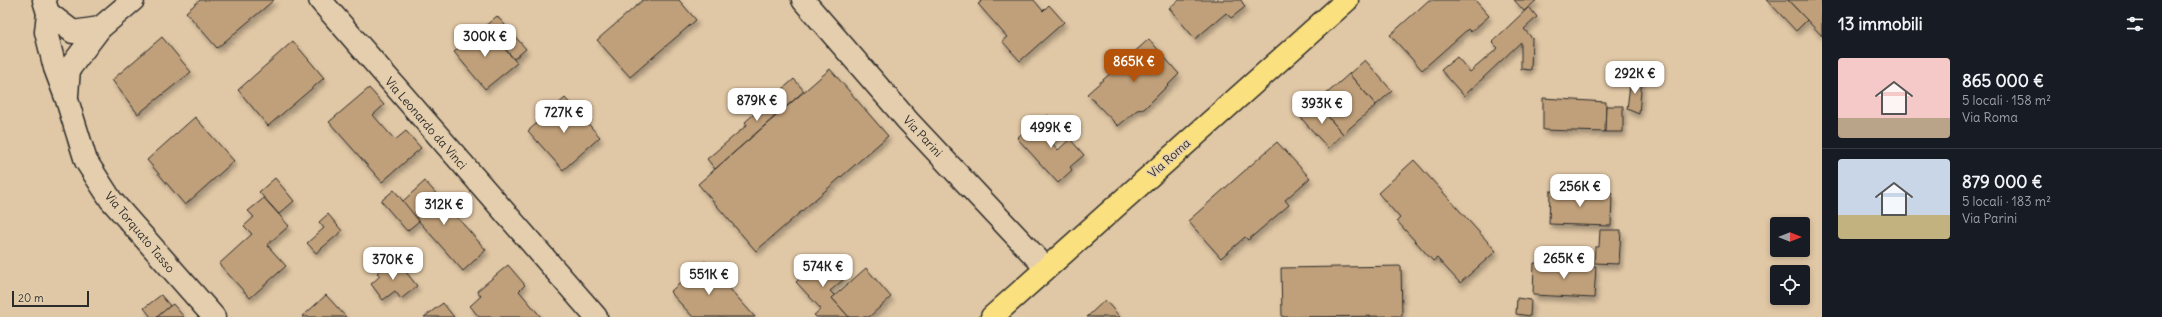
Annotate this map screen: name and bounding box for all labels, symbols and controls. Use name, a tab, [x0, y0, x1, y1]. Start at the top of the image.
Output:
text: 13 immobili	[1838, 13, 1922, 35]
icon: filters	[2124, 13, 2146, 35]
pin: 300K €	[452, 24, 518, 58]
text: 300K €	[463, 28, 507, 45]
pin: 865K €	[1101, 49, 1167, 83]
text: 865K €	[1113, 53, 1155, 70]
pin: 292K €	[1602, 61, 1668, 95]
text: 292K €	[1614, 65, 1656, 82]
text: 865 000 €	[1962, 70, 2044, 92]
street label: Via Leonardo da Vinci	[382, 74, 470, 172]
icon: home	[1870, 74, 1918, 122]
pin: 879K €	[724, 88, 790, 122]
pin: 393K €	[1289, 91, 1355, 125]
text: 879K €	[737, 92, 777, 109]
text: 5 locali · 158 m²	[1962, 92, 2051, 109]
text: 393K €	[1301, 95, 1343, 112]
pin: 727K €	[531, 100, 597, 134]
text: 727K €	[544, 104, 584, 121]
text: Via Roma	[1962, 109, 2018, 126]
street label: Via Parini	[900, 112, 946, 160]
pin: 499K €	[1018, 115, 1084, 149]
text: 499K €	[1030, 119, 1072, 136]
street label: Via Roma	[1145, 135, 1193, 181]
text: 879 000 €	[1962, 171, 2042, 193]
pin: 256K €	[1547, 174, 1613, 208]
icon: home	[1870, 175, 1918, 223]
text: 256K €	[1559, 178, 1601, 195]
street label: Via Torquato Tasso	[102, 188, 178, 276]
pin: 312K €	[411, 192, 477, 226]
text: 5 locali · 183 m²	[1962, 193, 2051, 210]
text: 312K €	[424, 196, 464, 213]
text: Via Parini	[1962, 210, 2017, 227]
north arrow	[1770, 217, 1810, 257]
map controls	[1770, 217, 1810, 305]
pin: 265K €	[1531, 246, 1597, 280]
pin: 370K €	[360, 247, 426, 281]
text: 265K €	[1543, 250, 1585, 267]
text: 370K €	[372, 251, 414, 268]
pin: 574K €	[790, 254, 856, 288]
text: 574K €	[803, 258, 843, 275]
pin: 551K €	[676, 262, 742, 296]
button: locate	[1770, 265, 1810, 305]
text: 551K €	[689, 266, 729, 283]
scale bar	[12, 289, 89, 308]
text: 20 m	[18, 291, 44, 305]

